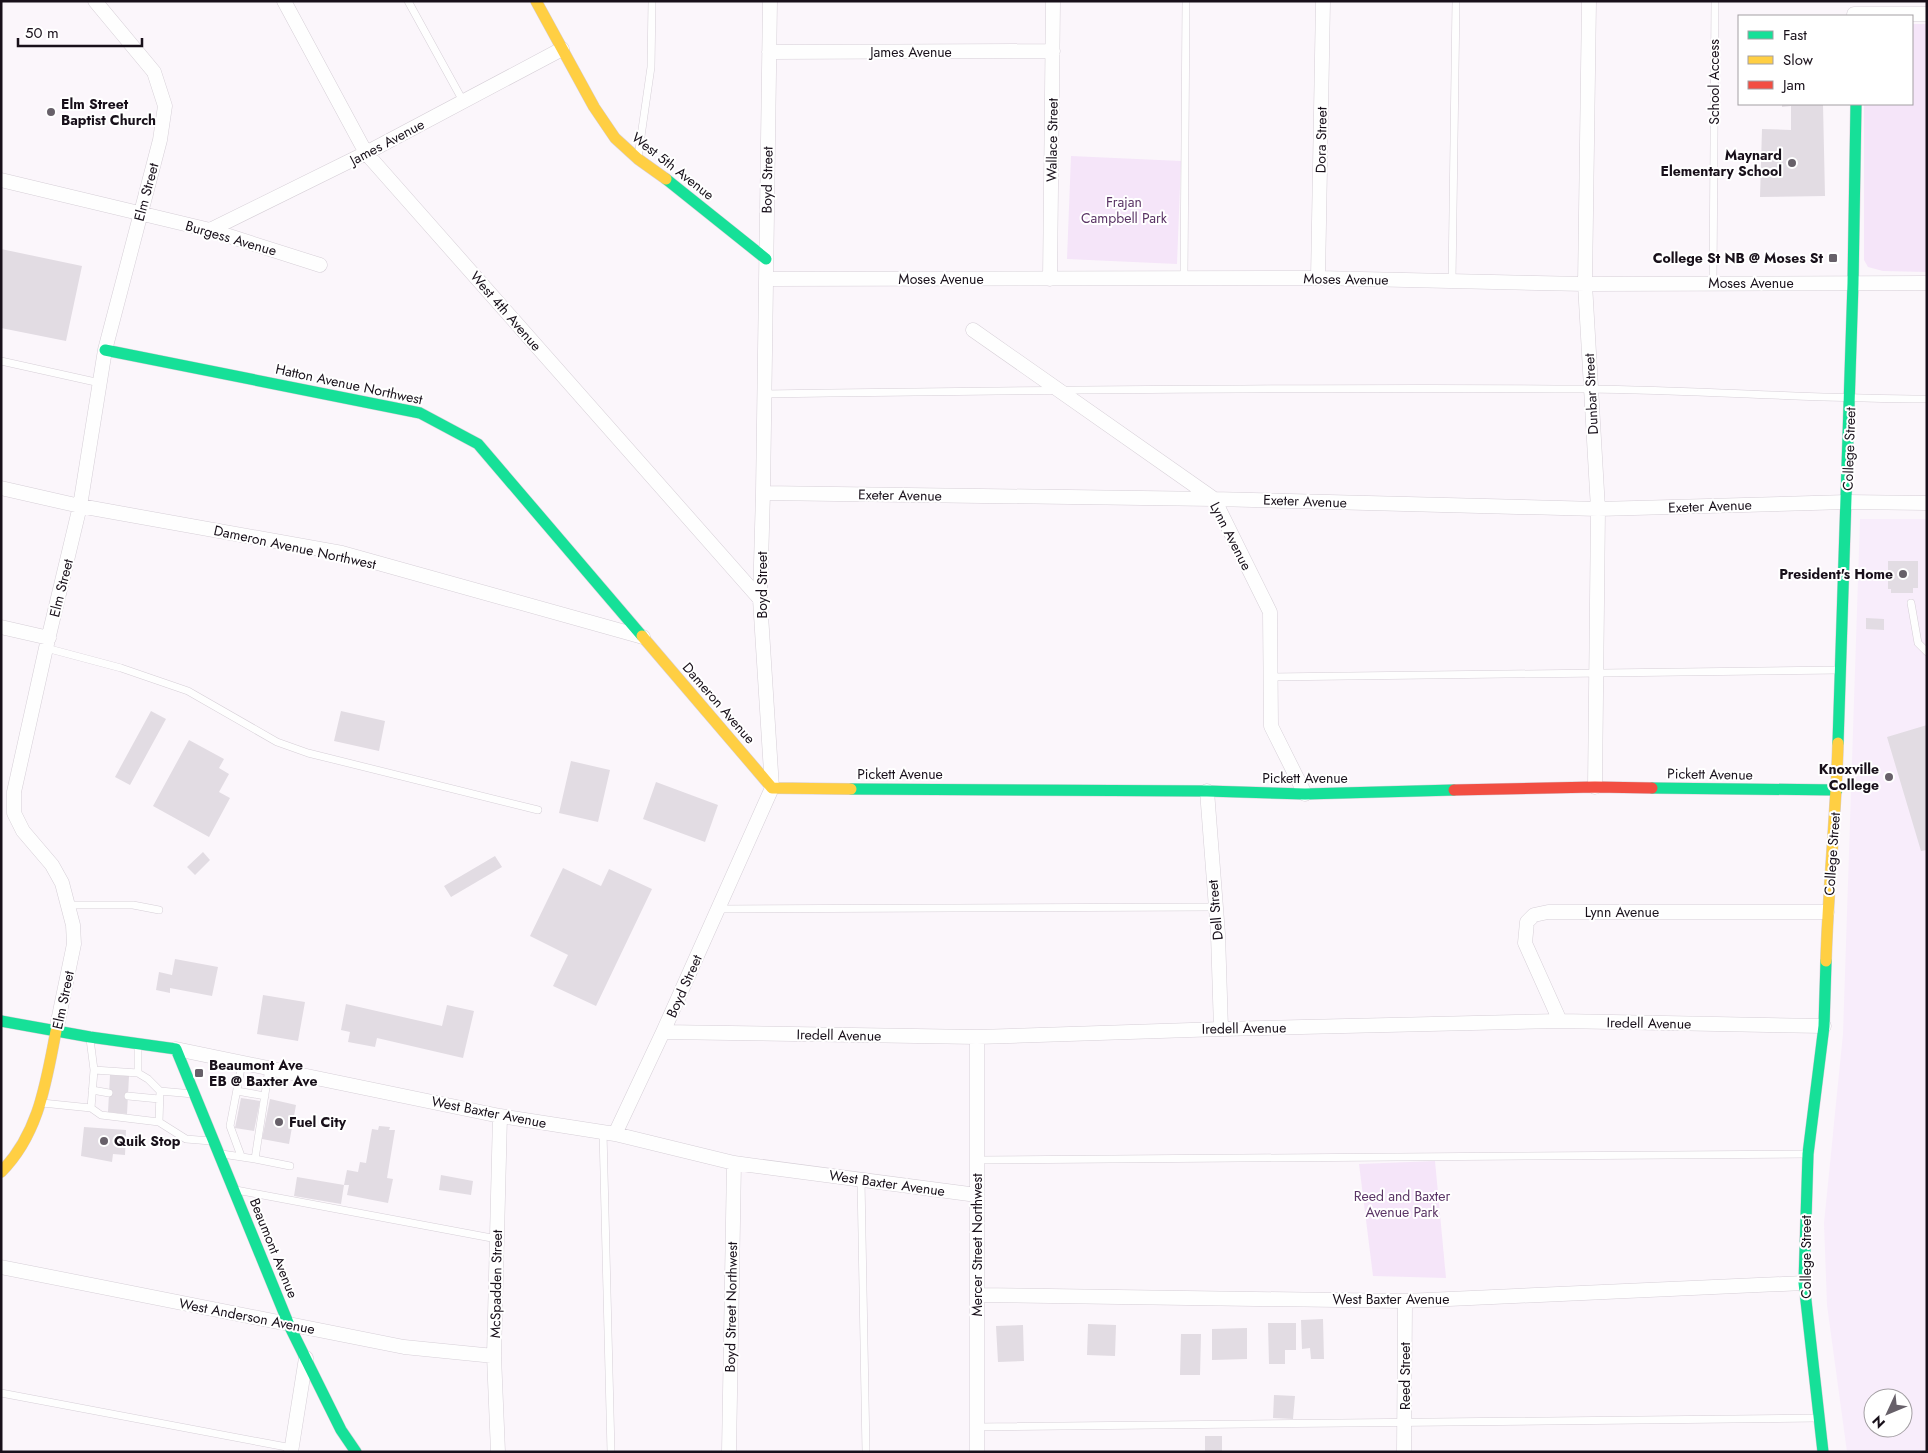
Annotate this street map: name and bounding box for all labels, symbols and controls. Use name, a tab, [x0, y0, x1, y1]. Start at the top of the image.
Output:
scale bar	[18, 15, 141, 47]
legend	[1738, 15, 1913, 105]
text: 50 m	[25, 22, 59, 44]
text: Fast	[1783, 24, 1807, 46]
street label: School Access	[1704, 39, 1724, 125]
street label: James Avenue	[868, 42, 952, 62]
text: Slow	[1783, 49, 1814, 71]
text: Jam	[1781, 74, 1806, 96]
place label: Elm Street Baptist Church	[61, 94, 156, 130]
street label: Wallace Street	[1041, 97, 1063, 182]
marker: Elm Street Baptist Church	[45, 106, 57, 118]
street label: Dora Street	[1310, 106, 1332, 173]
street label: James Avenue	[344, 114, 428, 171]
street label: West 5th Avenue	[628, 127, 718, 205]
place label: Maynard Elementary School	[1661, 145, 1782, 181]
street label: Boyd Street	[756, 146, 778, 214]
marker: Maynard Elementary School	[1786, 157, 1798, 169]
street label: Elm Street	[129, 160, 164, 223]
park label: Frajan Campbell Park	[1081, 192, 1168, 228]
street label: Burgess Avenue	[183, 215, 279, 261]
place label: College St NB @ Moses St	[1653, 248, 1824, 268]
marker: College St NB @ Moses St	[1827, 252, 1839, 264]
street label: West 4th Avenue	[466, 267, 546, 355]
street label: Moses Avenue	[1303, 268, 1389, 290]
street label: Moses Avenue	[898, 269, 984, 289]
street label: Moses Avenue	[1708, 273, 1794, 293]
street label: Dunbar Street	[1579, 352, 1603, 435]
street label: Hatton Avenue Northwest	[274, 359, 425, 409]
street label: College Street	[1838, 406, 1860, 491]
street label: Exeter Avenue	[858, 484, 942, 506]
street label: Exeter Avenue	[1263, 490, 1347, 512]
street label: Exeter Avenue	[1668, 495, 1752, 517]
street label: Lynn Avenue	[1205, 498, 1257, 574]
street label: Dameron Avenue Northwest	[212, 520, 379, 574]
street label: Boyd Street	[752, 551, 772, 619]
street label: Elm Street	[44, 556, 78, 619]
place label: President's Home	[1779, 564, 1893, 584]
marker: President's Home	[1897, 568, 1909, 580]
street label: Dameron Avenue	[678, 658, 760, 748]
place label: Knoxville College	[1819, 759, 1879, 795]
street label: Pickett Avenue	[1667, 763, 1753, 785]
street label: Pickett Avenue	[857, 764, 943, 784]
street label: Pickett Avenue	[1262, 768, 1348, 788]
marker: Knoxville College	[1883, 771, 1895, 783]
street label: College Street	[1819, 811, 1845, 896]
street label: Dell Street	[1202, 878, 1228, 941]
street label: Lynn Avenue	[1585, 902, 1659, 922]
street label: Boyd Street	[661, 951, 707, 1021]
street label: Elm Street	[47, 968, 79, 1031]
street label: Iredell Avenue	[1606, 1012, 1692, 1034]
street label: Iredell Avenue	[1201, 1017, 1287, 1039]
street label: Iredell Avenue	[796, 1024, 882, 1046]
place label: Beaumont Ave EB @ Baxter Ave	[209, 1055, 317, 1091]
marker: Beaumont Ave EB @ Baxter Ave	[193, 1067, 205, 1079]
street label: West Baxter Avenue	[430, 1091, 548, 1133]
place label: Fuel City	[289, 1112, 347, 1132]
marker: Fuel City	[273, 1116, 285, 1128]
place label: Quik Stop	[114, 1131, 181, 1151]
marker: Quik Stop	[98, 1135, 110, 1147]
street label: West Baxter Avenue	[828, 1165, 946, 1201]
street label: Mercer Street Northwest	[967, 1173, 987, 1317]
park label: Reed and Baxter Avenue Park	[1354, 1186, 1450, 1222]
street label: Beaumont Avenue	[245, 1195, 303, 1301]
street label: College Street	[1796, 1215, 1816, 1299]
street label: McSpadden Street	[485, 1229, 507, 1338]
street label: Boyd Street Northwest	[720, 1241, 742, 1372]
street label: West Baxter Avenue	[1333, 1289, 1449, 1309]
street label: West Anderson Avenue	[177, 1293, 317, 1339]
street label: Reed Street	[1395, 1341, 1415, 1410]
north arrow	[1863, 1388, 1913, 1438]
text: N	[1868, 1411, 1890, 1433]

